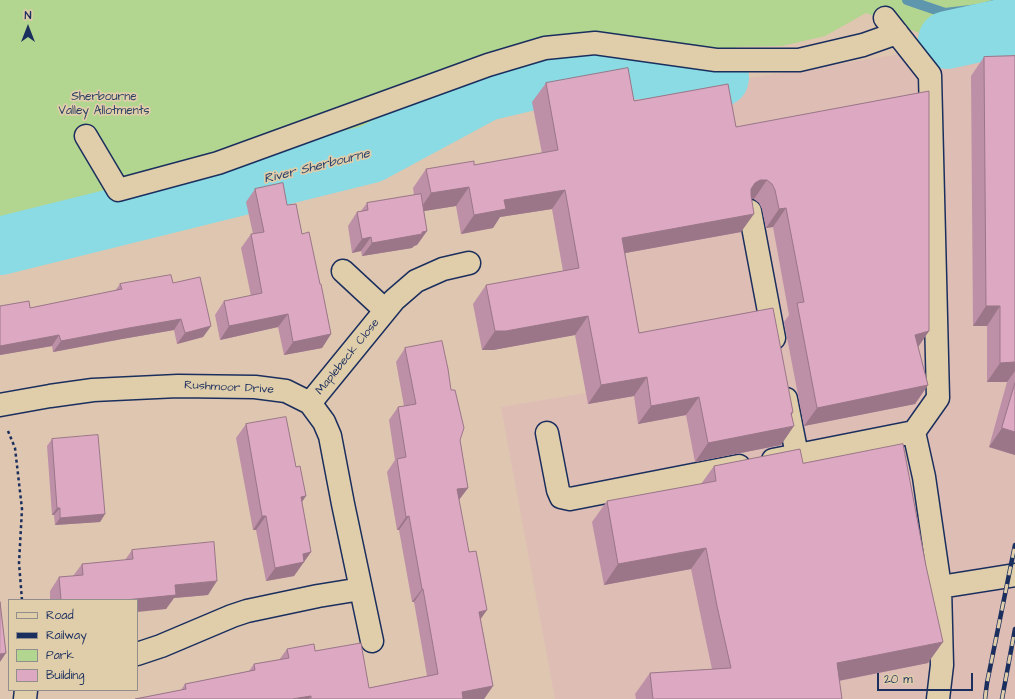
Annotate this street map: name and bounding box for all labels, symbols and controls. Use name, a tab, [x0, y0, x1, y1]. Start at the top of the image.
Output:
north arrow	[8, 8, 48, 48]
text: N	[25, 8, 31, 23]
park label: Sherbourne Valley Allotments	[58, 90, 150, 118]
water label: River Sherbourne	[263, 146, 371, 188]
street label: Maplebeck Close	[313, 316, 383, 398]
street label: Rushmoor Drive	[184, 378, 274, 398]
legend	[8, 599, 138, 691]
text: Road	[46, 607, 74, 624]
text: Railway	[46, 627, 87, 644]
text: Park	[46, 647, 74, 664]
scale bar	[879, 665, 975, 691]
text: Building	[46, 667, 84, 684]
text: 20 m	[884, 671, 913, 688]

